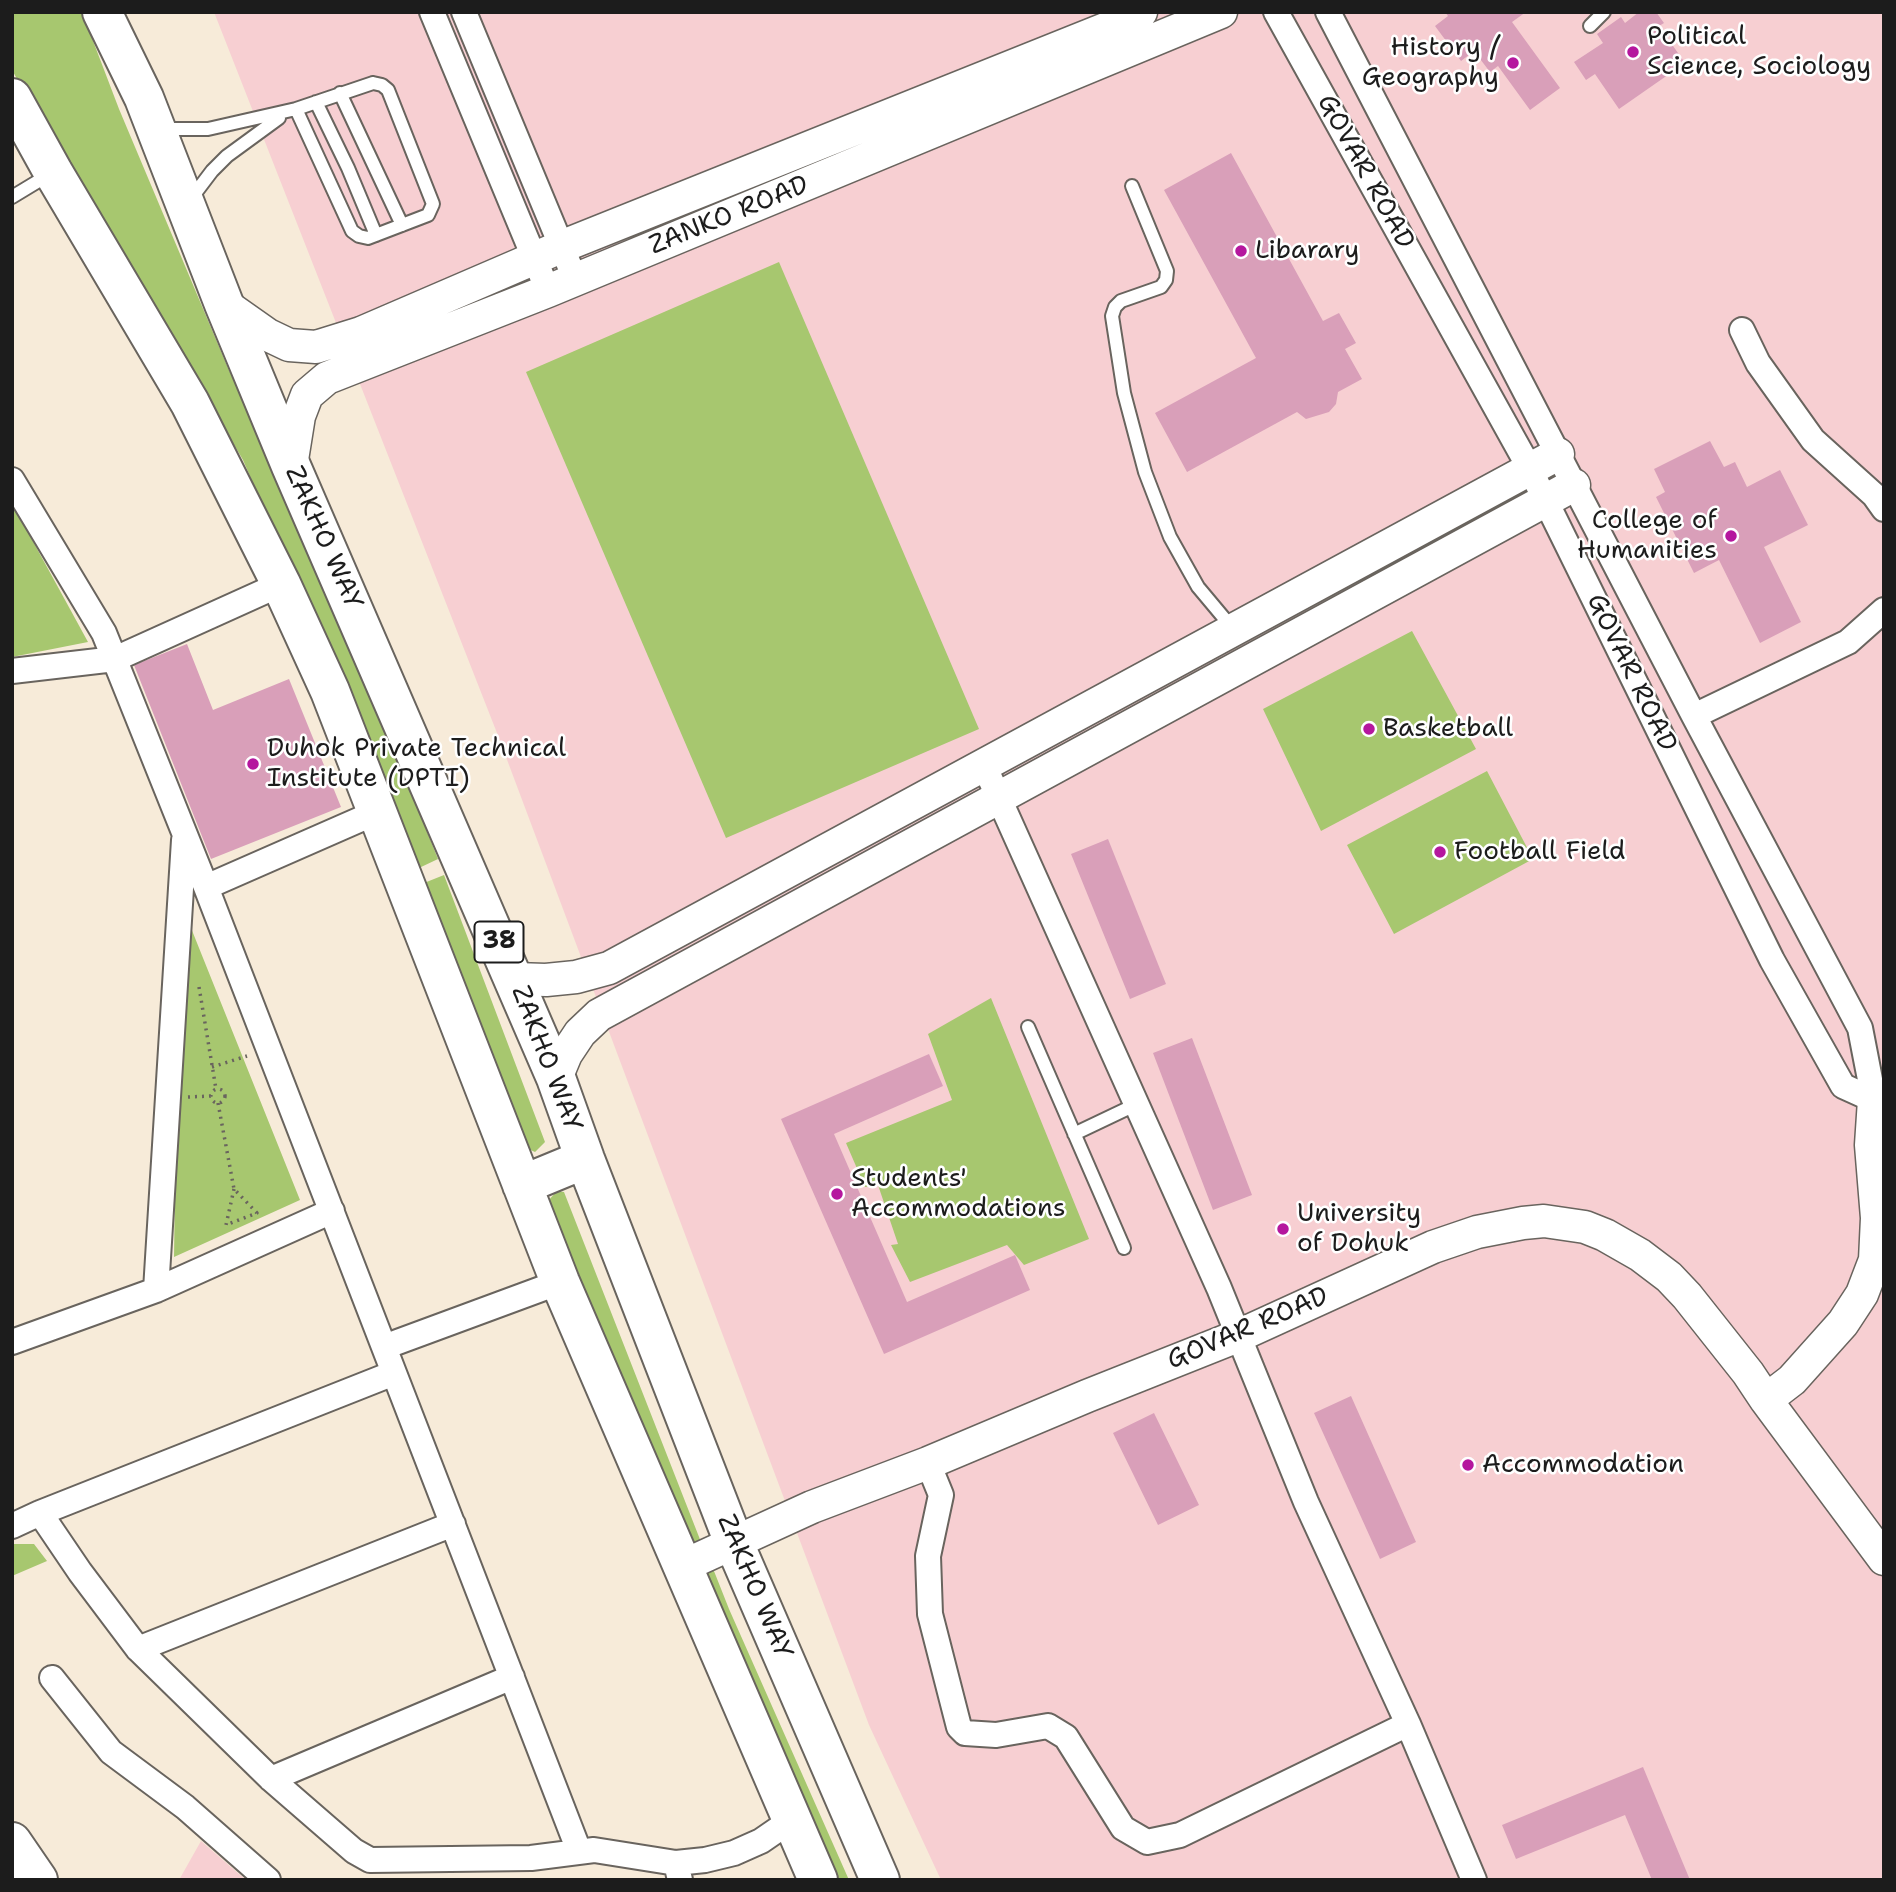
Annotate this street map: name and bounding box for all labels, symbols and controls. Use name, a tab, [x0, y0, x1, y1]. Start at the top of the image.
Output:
place label: Political Science, Sociology	[1647, 21, 1871, 82]
place label: History / Geography	[1362, 32, 1499, 94]
marker: Political Science, Sociology	[1625, 44, 1641, 60]
marker: History / Geography	[1505, 55, 1521, 71]
street label: GOVAR ROAD	[1310, 89, 1420, 255]
street label: ZANKO ROAD	[645, 170, 813, 262]
place label: Libarary	[1255, 235, 1360, 267]
marker: Libarary	[1233, 243, 1249, 259]
street label: ZAKHO WAY	[277, 461, 369, 615]
place label: College of Humanities	[1577, 505, 1717, 566]
marker: College of Humanities	[1723, 528, 1739, 544]
street label: GOVAR ROAD	[1579, 589, 1683, 757]
place label: Basketball	[1383, 713, 1513, 745]
marker: Basketball	[1361, 721, 1377, 737]
place label: Duhok Private Technical Institute (DPTI)	[267, 733, 566, 794]
marker: Duhok Private Technical Institute (DPTI)	[245, 756, 261, 772]
place label: Football Field	[1454, 836, 1625, 868]
marker: Football Field	[1432, 844, 1448, 860]
road number: 38	[475, 922, 524, 962]
street label: ZAKHO WAY	[504, 982, 588, 1136]
place label: Students' Accommodations	[851, 1163, 1066, 1224]
marker: Students' Accommodations	[829, 1186, 845, 1202]
place label: University of Dohuk	[1297, 1198, 1421, 1260]
marker: University of Dohuk	[1275, 1221, 1291, 1237]
street label: GOVAR ROAD	[1163, 1281, 1333, 1377]
place label: Accommodation	[1482, 1449, 1684, 1481]
marker: Accommodation	[1460, 1457, 1476, 1473]
street label: ZAKHO WAY	[710, 1510, 798, 1664]

